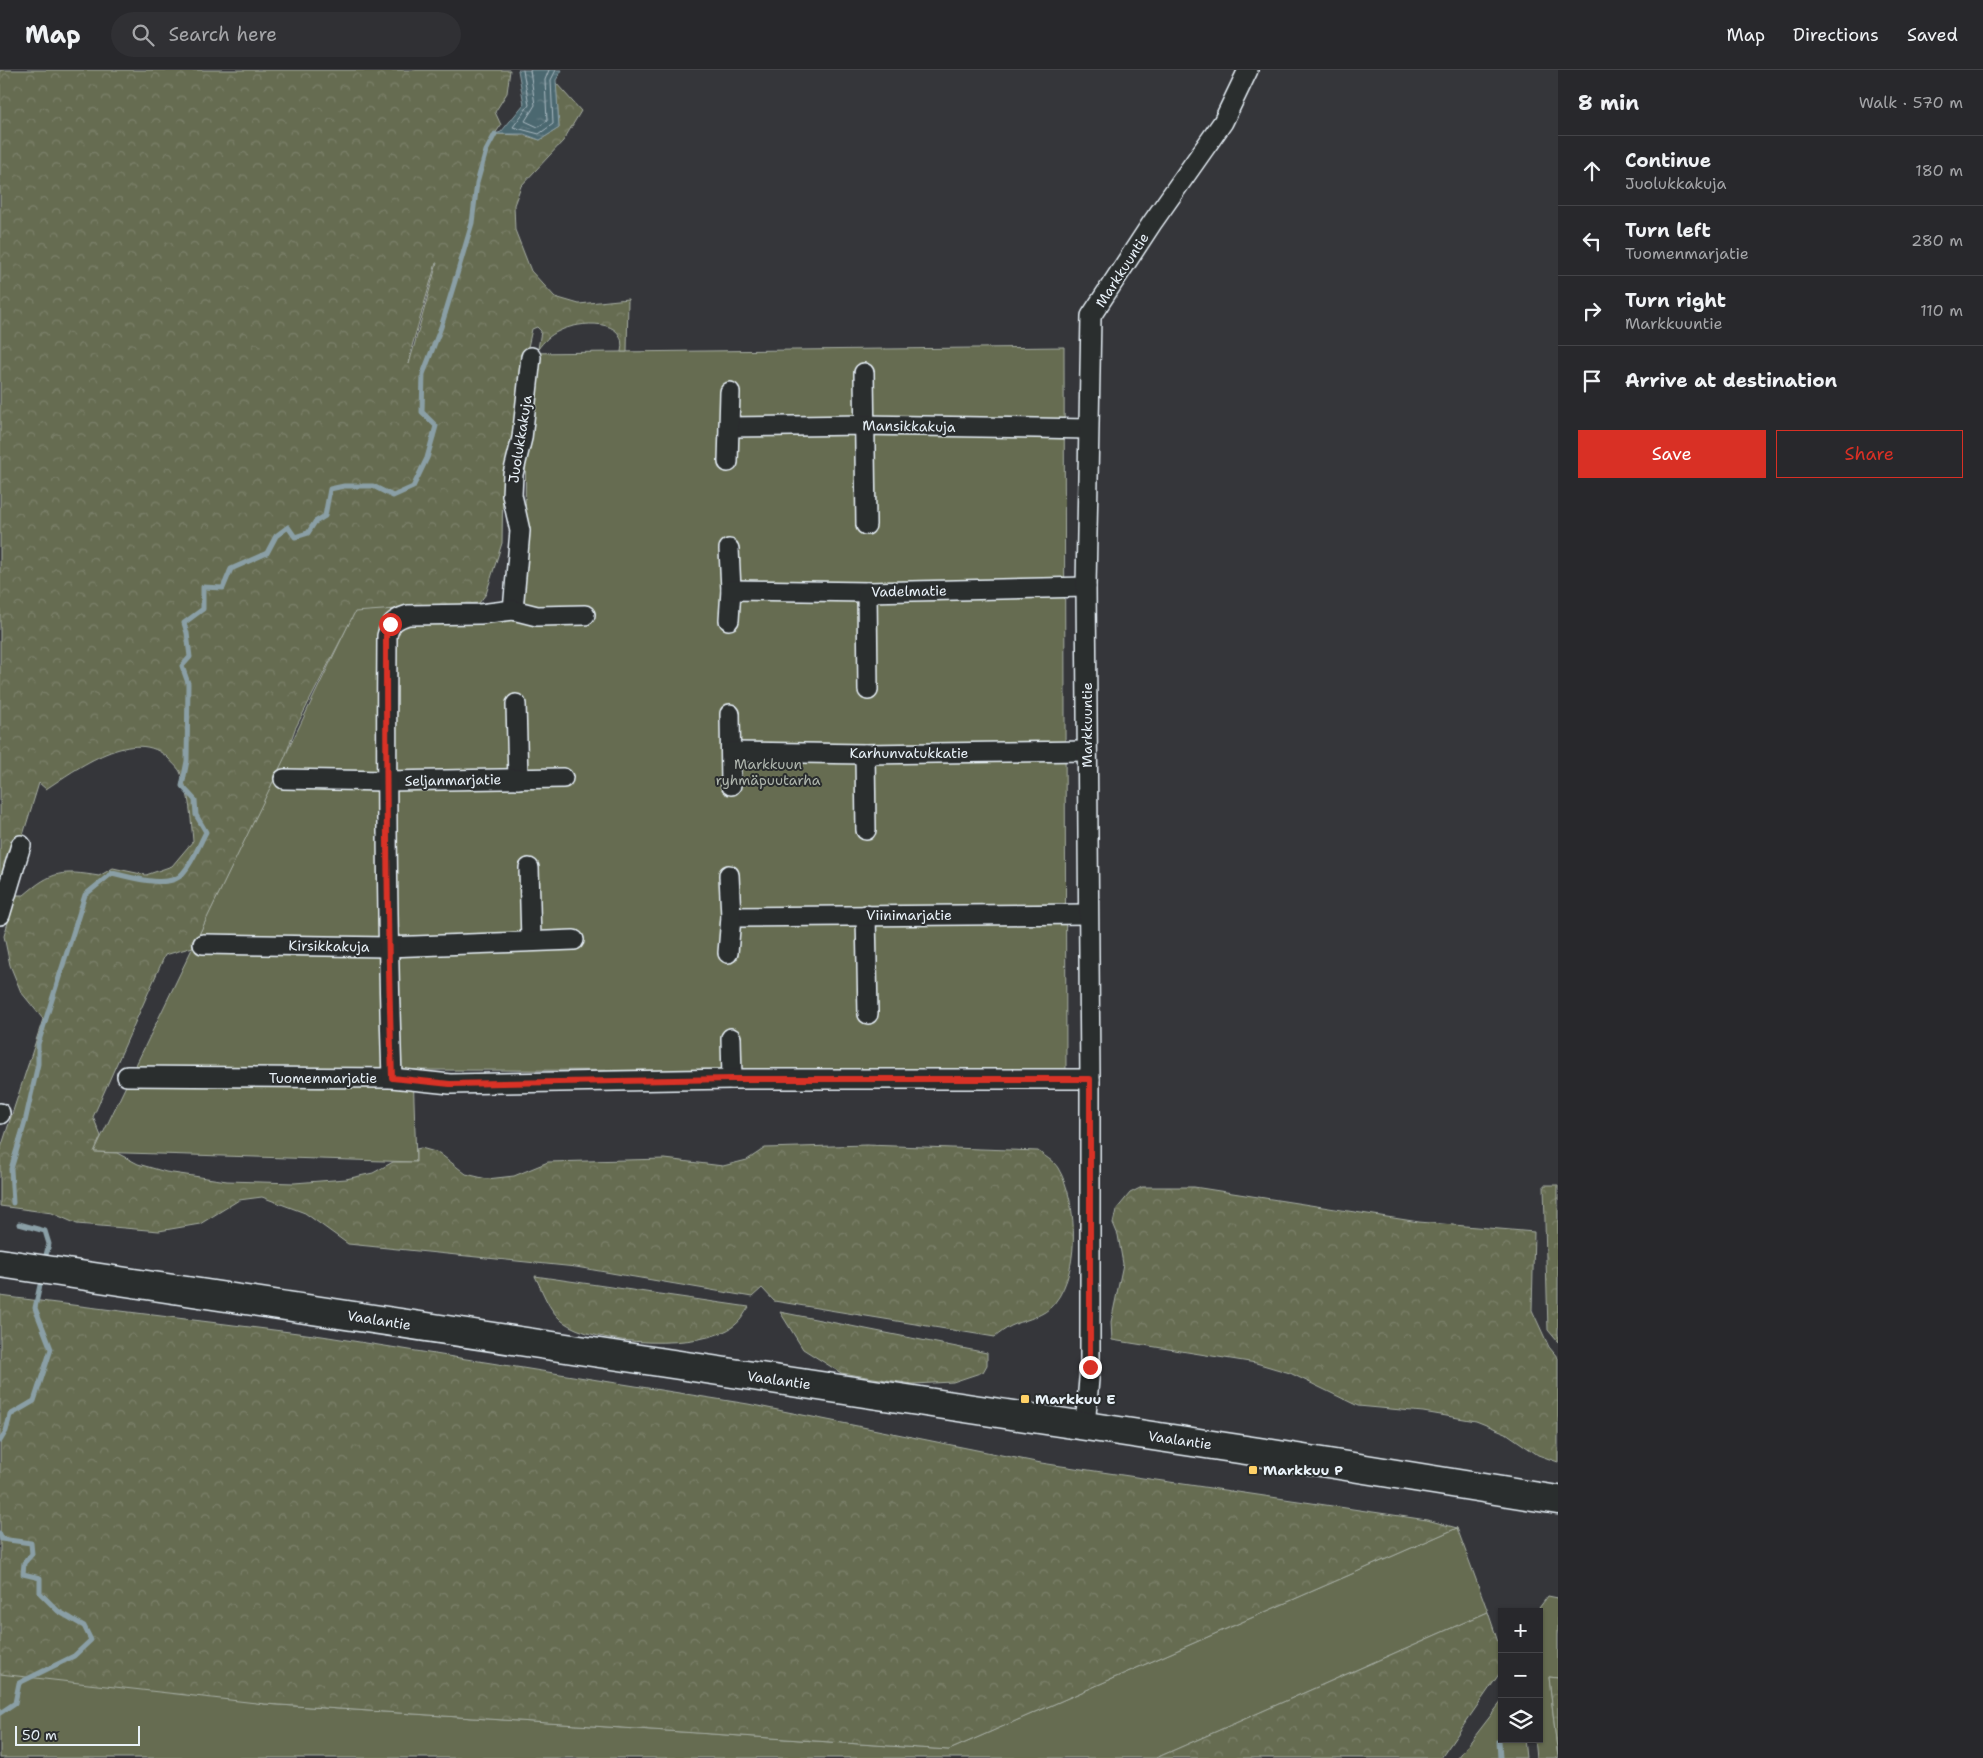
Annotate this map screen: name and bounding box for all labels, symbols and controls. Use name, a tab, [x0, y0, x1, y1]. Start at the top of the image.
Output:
search box	[111, 12, 461, 57]
text: Map	[25, 19, 81, 51]
icon: search	[129, 21, 157, 49]
text: Search here	[169, 22, 277, 47]
text: Map	[1727, 23, 1765, 47]
text: Directions	[1793, 23, 1879, 47]
text: Saved	[1907, 23, 1958, 47]
text: 8 min	[1578, 89, 1639, 117]
text: Walk · 570 m	[1859, 92, 1963, 113]
text: Continue	[1625, 148, 1711, 173]
icon: ahead	[1578, 157, 1606, 185]
text: 180 m	[1915, 160, 1963, 181]
text: Juolukkakuja	[1625, 173, 1726, 194]
text: Turn left	[1625, 218, 1711, 243]
icon: left	[1578, 227, 1606, 255]
street label: Markkuuntie	[1091, 229, 1153, 311]
text: 280 m	[1911, 230, 1963, 251]
text: Tuomenmarjatie	[1625, 243, 1749, 264]
text: Turn right	[1625, 288, 1726, 313]
icon: right	[1578, 297, 1606, 325]
text: 110 m	[1920, 300, 1963, 321]
text: Markkuuntie	[1625, 313, 1723, 334]
icon: arrive	[1578, 367, 1606, 395]
text: Arrive at destination	[1625, 368, 1837, 393]
street label: Juolukkakuja	[504, 393, 536, 484]
street label: Mansikkakuja	[862, 416, 956, 436]
button: Save	[1578, 430, 1766, 478]
button: Share	[1776, 430, 1963, 478]
street label: Vadelmatie	[871, 581, 947, 601]
route start	[379, 613, 402, 636]
street label: Markkuuntie	[1078, 682, 1096, 768]
street label: Karhunvatukkatie	[849, 744, 969, 762]
park label: Markkuun ryhmäpuutarha	[715, 755, 821, 789]
street label: Seljanmarjatie	[404, 770, 502, 790]
street label: Viinimarjatie	[866, 906, 952, 924]
street label: Kirsikkakuja	[288, 936, 370, 956]
street label: Tuomenmarjatie	[269, 1069, 377, 1087]
street label: Vaalantie	[346, 1306, 412, 1334]
route end	[1079, 1356, 1102, 1379]
street label: Vaalantie	[746, 1367, 812, 1393]
place label: Markkuu E	[1035, 1390, 1116, 1408]
marker: Markkuu E	[1019, 1393, 1031, 1405]
street label: Vaalantie	[1147, 1427, 1213, 1453]
place label: Markkuu P	[1263, 1461, 1343, 1479]
marker: Markkuu P	[1247, 1464, 1259, 1476]
map controls	[1498, 1608, 1543, 1743]
button: +	[1498, 1608, 1543, 1653]
button: −	[1498, 1653, 1543, 1698]
button: layers	[1498, 1698, 1543, 1743]
scale bar	[15, 1723, 140, 1746]
text: 50 m	[22, 1726, 57, 1744]

